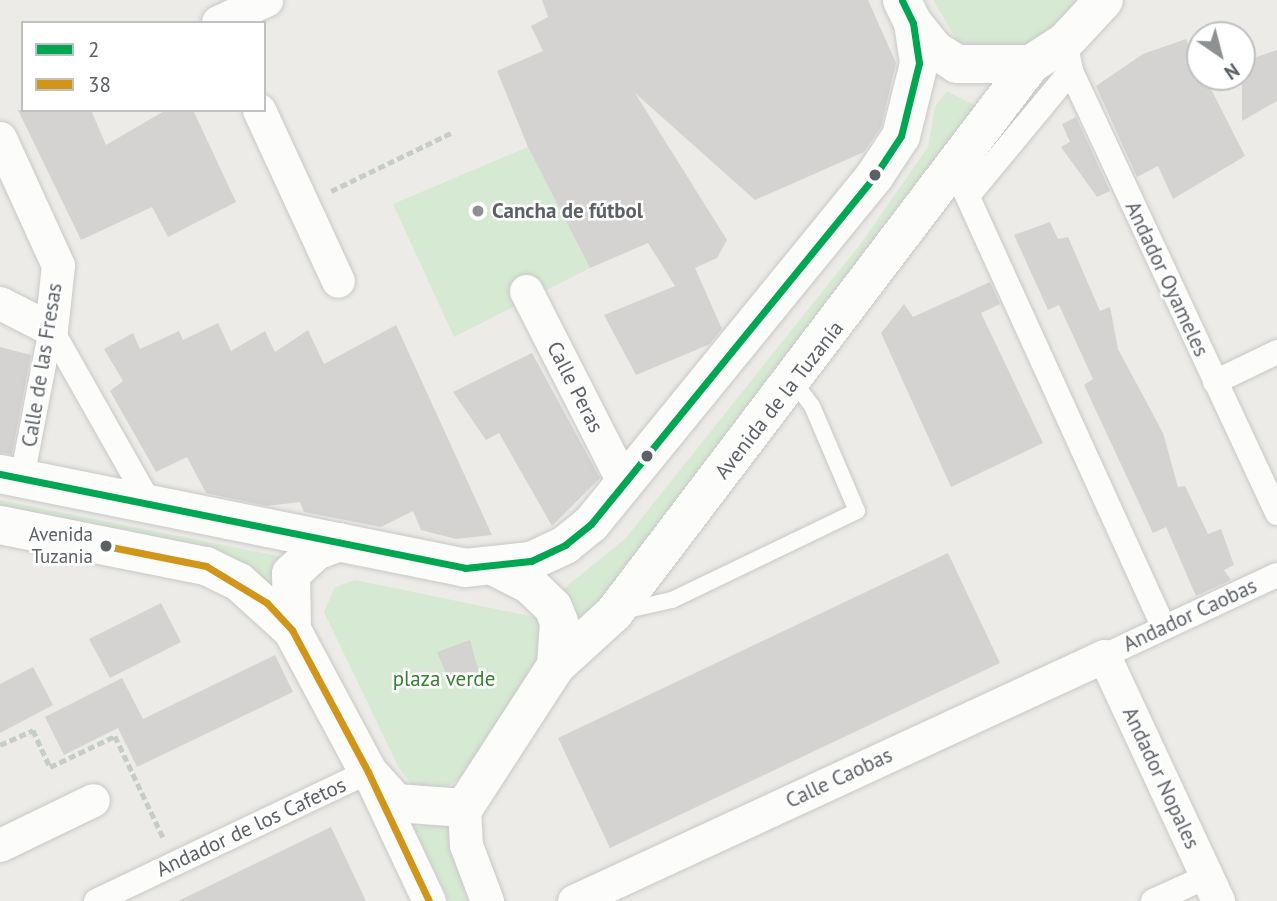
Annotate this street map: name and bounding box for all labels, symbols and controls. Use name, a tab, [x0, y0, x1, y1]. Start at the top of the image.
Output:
legend	[21, 21, 266, 112]
north arrow	[1186, 21, 1256, 91]
text: 2	[88, 36, 99, 63]
text: N	[1220, 58, 1244, 85]
text: 38	[88, 71, 111, 98]
unlabelled marker	[868, 168, 882, 182]
street label: Andador Oyameles	[1120, 197, 1214, 361]
place label: Cancha de fútbol	[492, 198, 643, 224]
marker: Cancha de fútbol	[470, 203, 486, 219]
street label: Calle de las Fresas	[17, 281, 67, 449]
street label: Avenida de la Tuzanía	[709, 316, 849, 484]
street label: Calle Peras	[541, 337, 609, 437]
unlabelled marker	[640, 449, 654, 463]
place label: Avenida Tuzania	[29, 524, 93, 568]
marker: Avenida Tuzania	[99, 539, 113, 553]
street label: Andador Caobas	[1119, 573, 1261, 657]
park label: plaza verde	[393, 666, 495, 692]
street label: Andador Nopales	[1117, 703, 1205, 853]
street label: Calle Caobas	[782, 742, 896, 814]
street label: Andador de los Cafetos	[152, 772, 350, 882]

